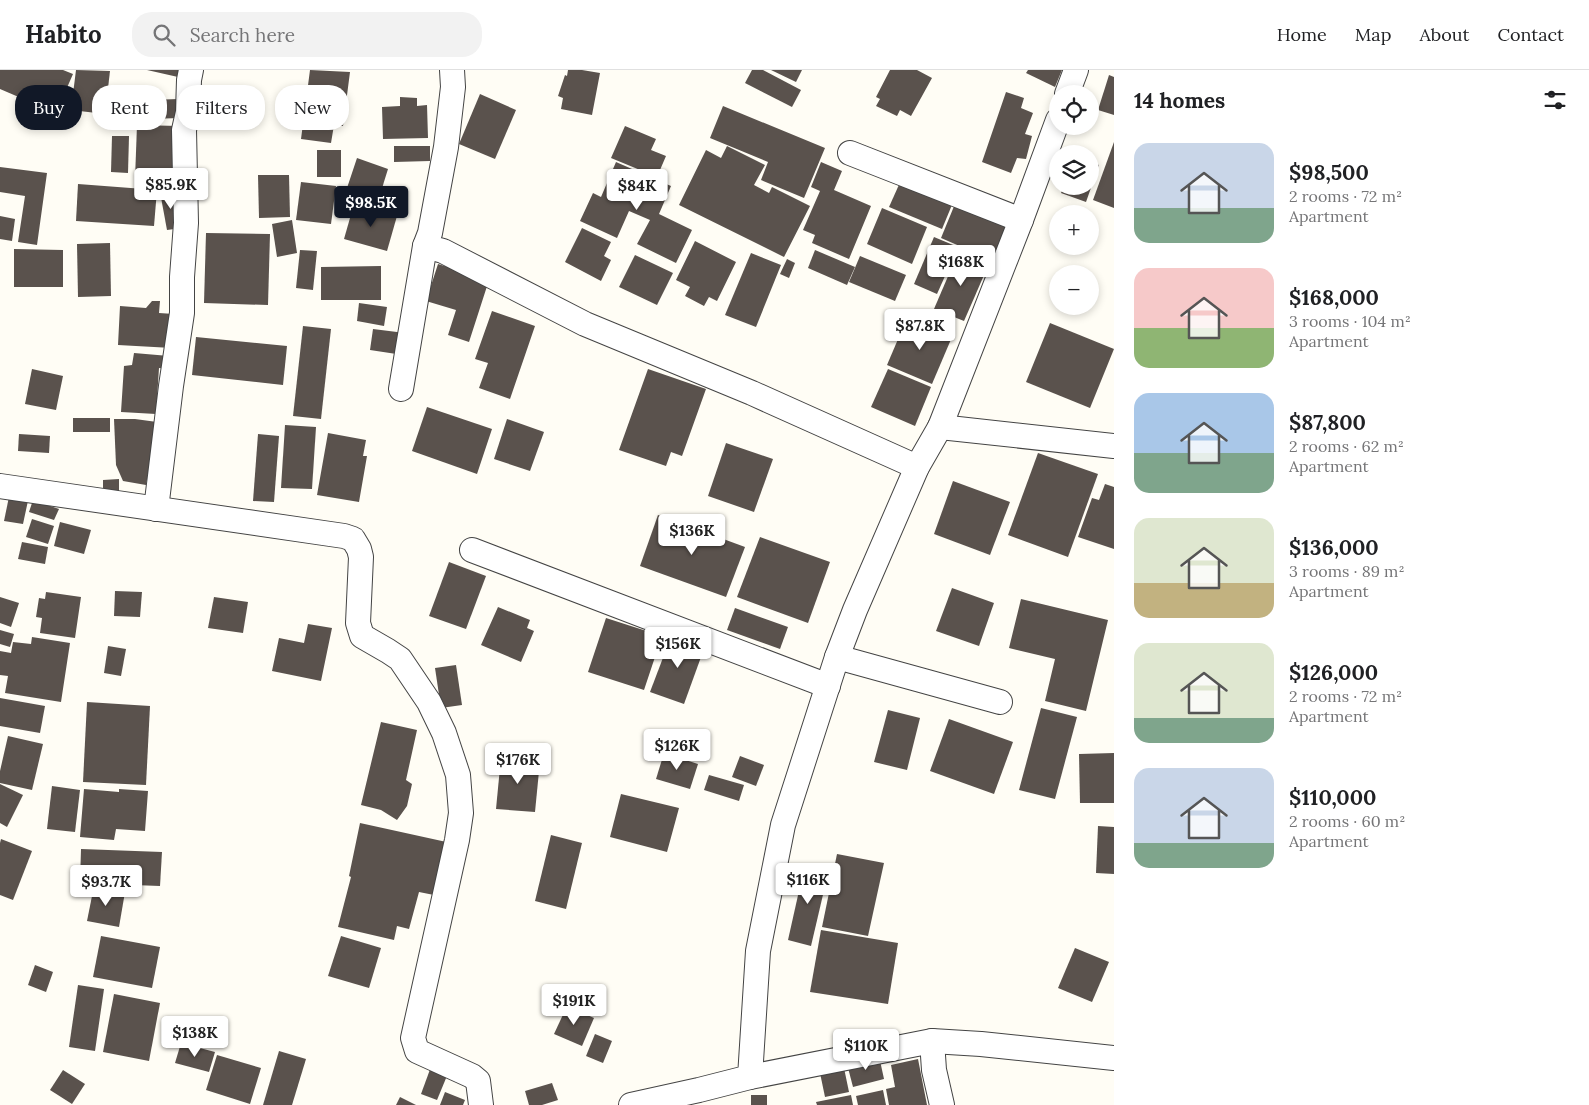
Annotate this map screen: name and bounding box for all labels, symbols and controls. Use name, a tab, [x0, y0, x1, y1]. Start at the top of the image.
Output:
search box	[132, 12, 482, 57]
text: Habito	[25, 19, 102, 50]
icon: search	[150, 21, 178, 49]
text: Search here	[190, 23, 295, 47]
text: Home	[1277, 23, 1327, 46]
text: Map	[1355, 23, 1391, 46]
text: About	[1419, 23, 1469, 46]
text: Contact	[1497, 23, 1564, 46]
chip: Buy	[15, 85, 82, 130]
chip: Rent	[92, 85, 167, 130]
chip: Filters	[177, 85, 265, 130]
chip: New	[275, 85, 349, 130]
map controls	[1049, 85, 1099, 315]
button: locate	[1049, 85, 1099, 135]
icon: filters	[1541, 86, 1569, 114]
text: 14 homes	[1134, 87, 1225, 114]
button: layers	[1049, 145, 1099, 195]
text: $98,500	[1289, 159, 1369, 186]
icon: home	[1174, 163, 1234, 223]
pin: $85.9K	[130, 168, 212, 210]
pin: $84K	[607, 168, 667, 211]
text: $85.9K	[145, 174, 197, 194]
text: $84K	[618, 175, 656, 195]
pin: $98.5K	[330, 186, 412, 228]
text: 2 rooms · 72 m²	[1289, 186, 1402, 206]
text: $98.5K	[345, 192, 397, 212]
button: +	[1049, 205, 1099, 255]
text: Apartment	[1289, 206, 1369, 226]
pin: $168K	[926, 244, 996, 287]
text: $168K	[938, 251, 984, 271]
button: −	[1049, 265, 1099, 315]
text: $168,000	[1289, 284, 1379, 311]
icon: home	[1174, 288, 1234, 348]
pin: $87.8K	[879, 308, 961, 351]
text: 3 rooms · 104 m²	[1289, 311, 1411, 331]
text: $87.8K	[895, 315, 945, 335]
text: Apartment	[1289, 331, 1369, 351]
text: $87,800	[1289, 409, 1366, 436]
icon: home	[1174, 413, 1234, 473]
text: 2 rooms · 62 m²	[1289, 436, 1404, 456]
text: Apartment	[1289, 456, 1369, 476]
pin: $136K	[657, 514, 727, 556]
text: $136K	[669, 520, 715, 540]
text: $136,000	[1289, 534, 1379, 561]
icon: home	[1174, 538, 1234, 598]
text: 3 rooms · 89 m²	[1289, 561, 1405, 581]
text: Apartment	[1289, 581, 1369, 601]
pin: $156K	[643, 626, 713, 669]
text: $156K	[655, 633, 701, 653]
text: $126,000	[1289, 659, 1378, 686]
icon: home	[1174, 663, 1234, 723]
text: 2 rooms · 72 m²	[1289, 686, 1402, 706]
text: Apartment	[1289, 706, 1369, 726]
pin: $126K	[642, 728, 712, 771]
text: $126K	[654, 735, 700, 755]
pin: $176K	[483, 742, 553, 785]
text: $176K	[496, 749, 540, 769]
text: $110,000	[1289, 784, 1376, 811]
icon: home	[1174, 788, 1234, 848]
text: 2 rooms · 60 m²	[1289, 811, 1405, 831]
text: Apartment	[1289, 831, 1369, 851]
pin: $116K	[773, 862, 843, 905]
pin: $93.7K	[65, 864, 147, 907]
text: $116K	[787, 869, 830, 889]
text: $93.7K	[81, 871, 131, 891]
pin: $191K	[539, 984, 609, 1026]
text: $191K	[552, 990, 596, 1010]
pin: $138K	[160, 1016, 230, 1058]
text: $138K	[172, 1022, 218, 1042]
pin: $110K	[831, 1028, 901, 1071]
text: $110K	[844, 1035, 888, 1055]

